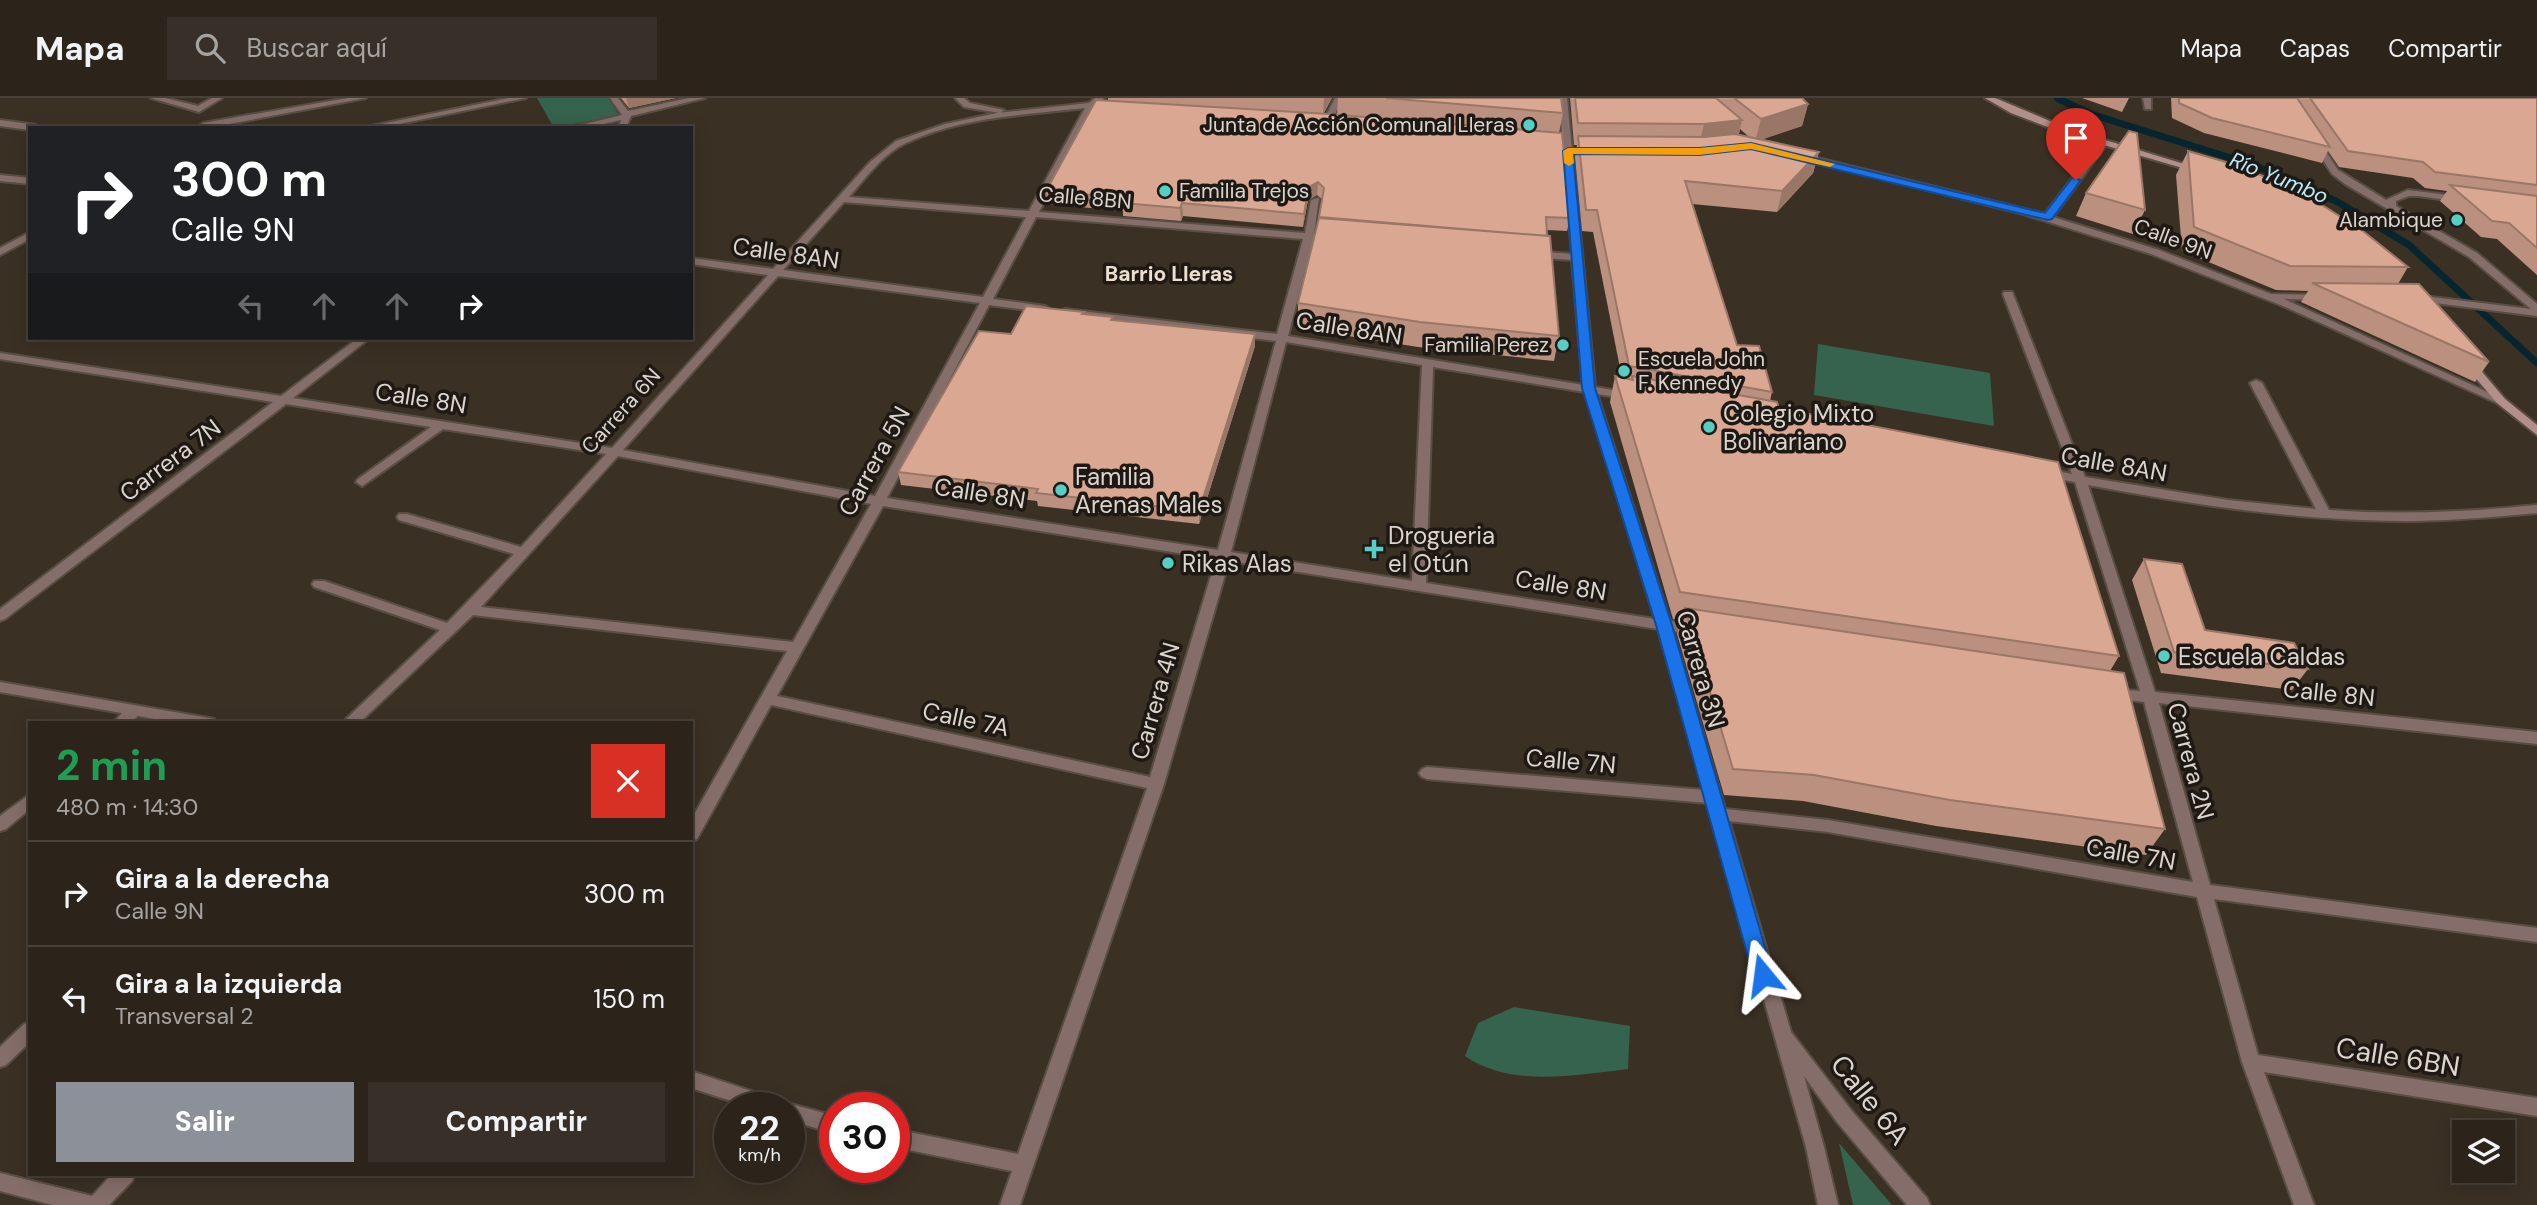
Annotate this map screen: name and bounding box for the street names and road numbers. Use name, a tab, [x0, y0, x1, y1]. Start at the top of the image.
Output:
street label: Calle 8BN	[1037, 180, 1133, 216]
street label: Calle 9N	[2130, 212, 2216, 266]
street label: Calle 8AN	[731, 230, 841, 276]
street label: Calle 8AN	[1294, 304, 1404, 352]
street label: Carrera 6N	[575, 362, 667, 460]
street label: Calle 8N	[373, 375, 469, 421]
street label: Carrera 5N	[831, 401, 917, 521]
street label: Carrera 7N	[113, 412, 227, 508]
street label: Calle 8AN	[2058, 439, 2170, 489]
street label: Calle 8N	[932, 470, 1028, 516]
street label: Calle 8N	[1513, 562, 1609, 608]
street label: Carrera 3N	[1670, 607, 1732, 731]
street label: Carrera 4N	[1123, 639, 1187, 763]
street label: Calle 8N	[2282, 673, 2376, 713]
street label: Calle 7A	[920, 695, 1012, 743]
street label: Carrera 2N	[2161, 699, 2221, 823]
street label: Calle 7N	[1525, 742, 1617, 780]
street label: Calle 7N	[2084, 831, 2178, 877]
street label: Calle 6BN	[2333, 1029, 2463, 1085]
street label: Calle 6A	[1822, 1047, 1918, 1153]

